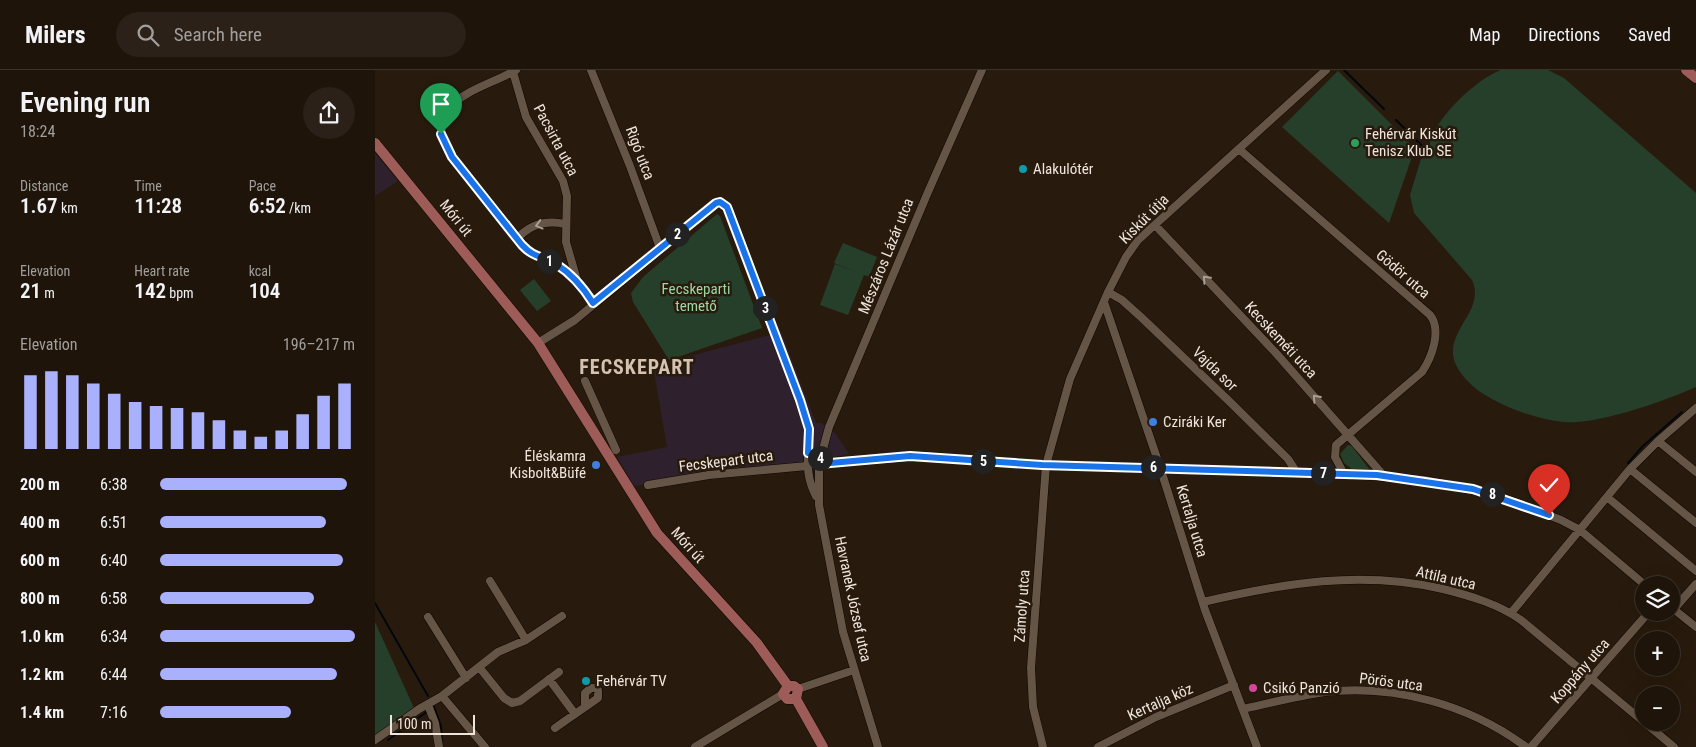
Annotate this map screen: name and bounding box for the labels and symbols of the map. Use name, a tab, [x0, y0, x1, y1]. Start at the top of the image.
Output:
pin	[420, 83, 462, 134]
street label: Pacsirta utca	[530, 101, 582, 179]
street label: Rigó utca	[622, 124, 658, 182]
place label: Fehérvár Kiskút Tenisz Klub SE	[1365, 125, 1457, 160]
marker: Fehérvár Kiskút Tenisz Klub SE	[1349, 137, 1361, 149]
place label: Alakulótér	[1033, 160, 1094, 178]
marker: Alakulótér	[1017, 163, 1029, 175]
street label: Kiskút útja	[1116, 191, 1172, 247]
street label: Móri út	[436, 196, 476, 240]
street label: Mészáros Lázár utca	[855, 196, 917, 316]
one-way arrow	[534, 219, 543, 230]
pin: 2	[665, 222, 689, 246]
street label: Gödör utca	[1372, 246, 1434, 302]
pin: 1	[537, 248, 561, 274]
one-way arrow	[1203, 276, 1212, 285]
park label: Fecskeparti temető	[662, 280, 730, 315]
pin: 3	[753, 296, 777, 320]
street label: Kecskeméti utca	[1241, 298, 1321, 382]
street label: Vajda sor	[1189, 343, 1242, 395]
district label: FECSKEPART	[579, 355, 695, 379]
one-way arrow	[1313, 395, 1322, 404]
place label: Cziráki Ker	[1163, 413, 1227, 431]
marker: Cziráki Ker	[1147, 416, 1159, 428]
street label: Fecskepart utca	[678, 446, 774, 476]
pin: 4	[807, 446, 833, 470]
place label: Éléskamra Kisbolt&Büfé	[510, 447, 586, 482]
pin: 5	[971, 448, 995, 474]
pin: 6	[1141, 454, 1165, 480]
marker: Éléskamra Kisbolt&Büfé	[590, 459, 602, 471]
pin: 7	[1311, 460, 1335, 486]
pin	[1528, 464, 1570, 515]
pin: 8	[1479, 482, 1505, 506]
street label: Kertalja utca	[1172, 483, 1212, 559]
street label: Móri út	[667, 523, 709, 567]
street label: Havranek József utca	[831, 535, 875, 663]
street label: Attila utca	[1414, 562, 1478, 594]
street label: Zámoly utca	[1010, 569, 1034, 643]
street label: Koppány utca	[1547, 635, 1613, 707]
street label: Pörös utca	[1358, 669, 1424, 695]
place label: Fehérvár TV	[596, 672, 667, 690]
marker: Fehérvár TV	[580, 675, 592, 687]
place label: Csikó Panzió	[1263, 679, 1340, 697]
street label: Kertalja köz	[1124, 680, 1196, 724]
marker: Csikó Panzió	[1247, 682, 1259, 694]
scale bar	[390, 712, 475, 735]

